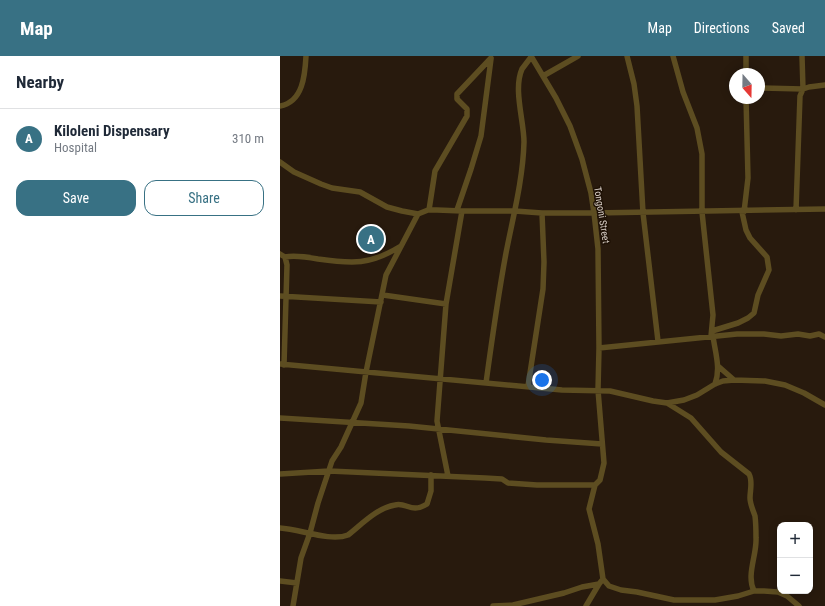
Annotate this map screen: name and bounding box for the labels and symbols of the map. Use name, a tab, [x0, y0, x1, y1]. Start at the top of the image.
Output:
north arrow	[729, 68, 765, 104]
street label: Tongoni Street	[592, 186, 612, 244]
pin: A	[358, 224, 384, 254]
your location	[532, 370, 552, 390]

